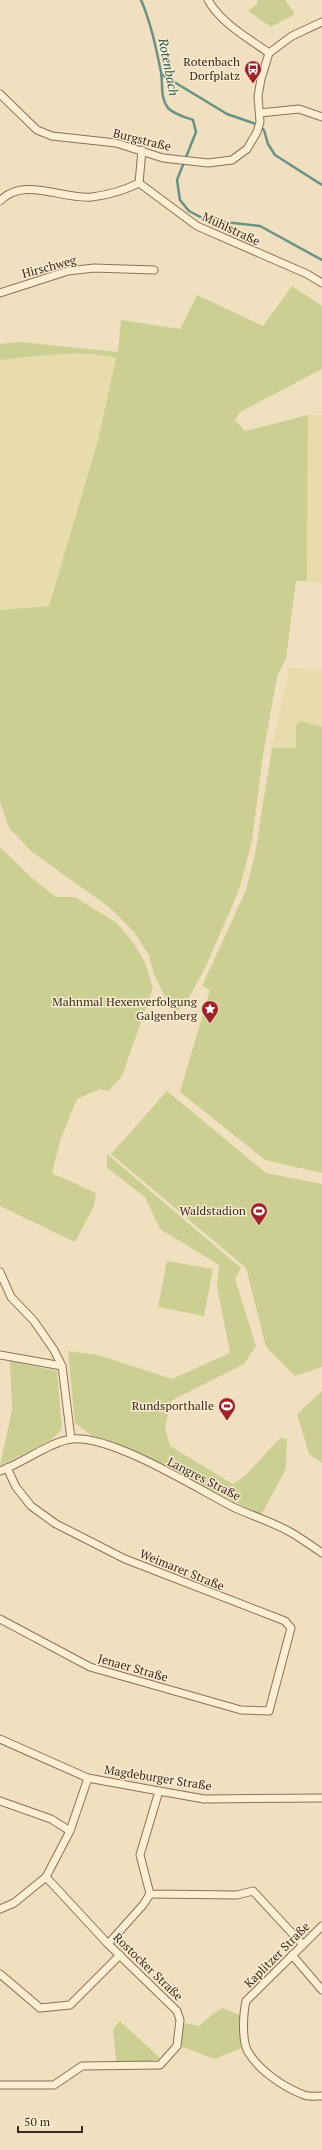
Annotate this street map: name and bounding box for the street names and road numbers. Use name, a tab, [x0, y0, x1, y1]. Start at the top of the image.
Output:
street label: Burgstraße	[112, 125, 173, 154]
street label: Mühlstraße	[200, 209, 262, 248]
street label: Hirschweg	[20, 252, 78, 281]
street label: Langres Straße	[165, 1454, 243, 1503]
street label: Weimarer Straße	[138, 1546, 227, 1593]
street label: Jenaer Straße	[96, 1650, 170, 1685]
street label: Magdeburger Straße	[103, 1762, 213, 1793]
street label: Kaplitzer Straße	[241, 1919, 313, 1991]
street label: Rostocker Straße	[110, 1930, 186, 2004]

